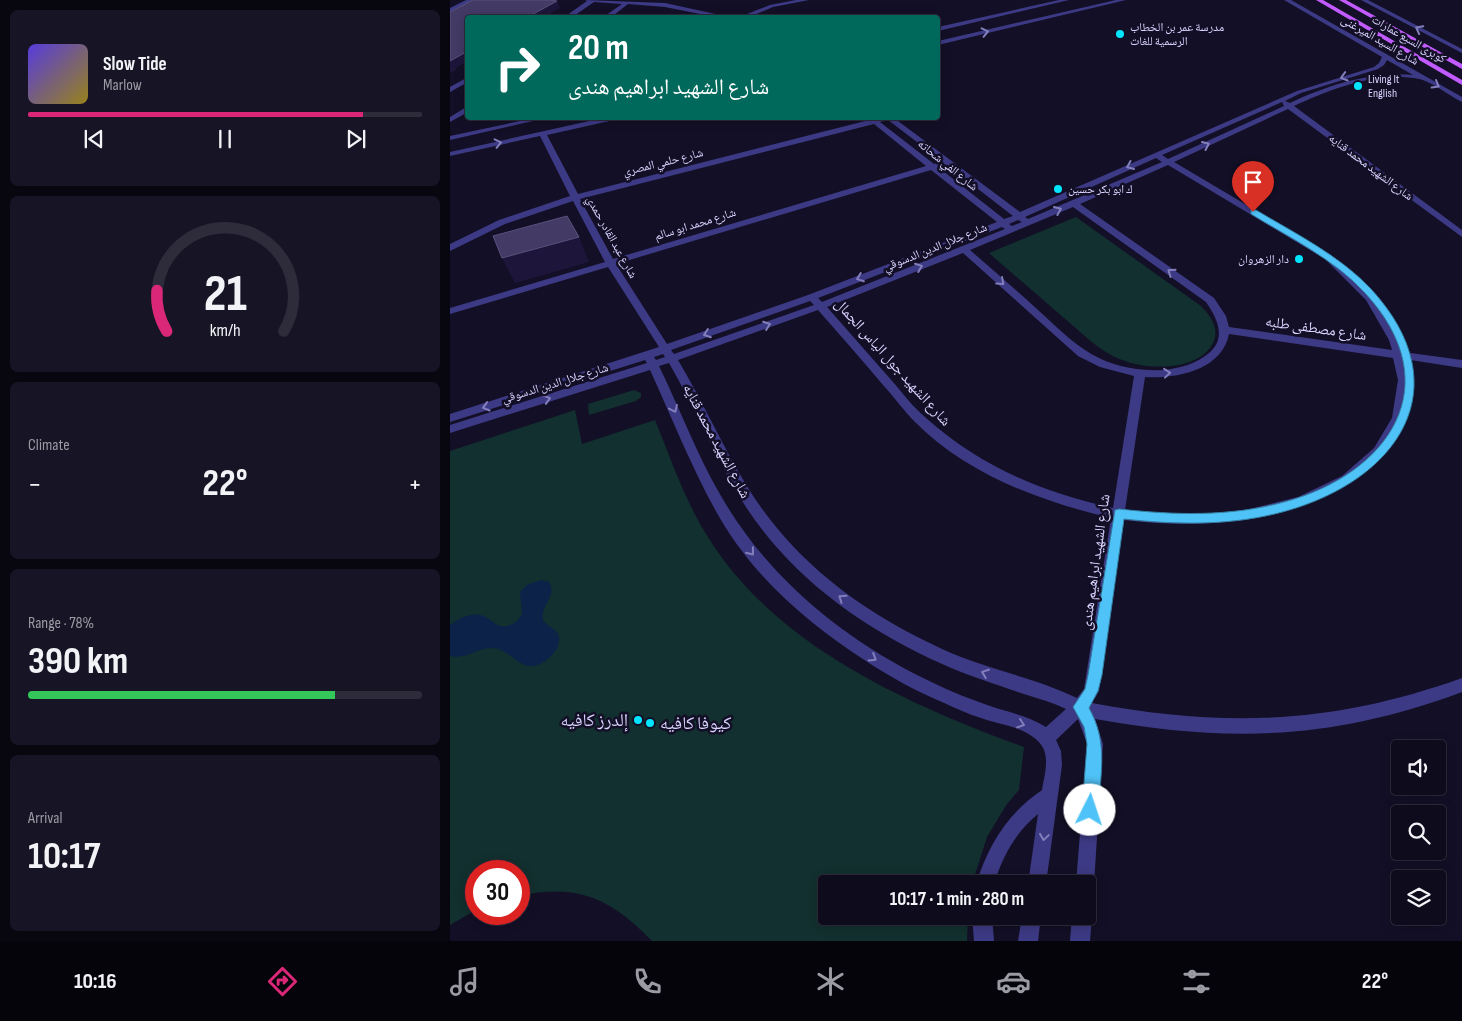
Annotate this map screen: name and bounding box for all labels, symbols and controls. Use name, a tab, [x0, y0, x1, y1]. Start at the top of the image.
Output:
street label: شارع السيد الميرغنى	[1338, 12, 1421, 69]
street label: كوبرى السبع عمارات	[1369, 12, 1449, 67]
place label: مدرسة عمر بن الخطاب الرسمية للغات	[1130, 20, 1224, 49]
one-way arrow	[1415, 25, 1424, 35]
text: 20 m	[568, 27, 629, 70]
one-way arrow	[981, 27, 989, 38]
marker: مدرسة عمر بن الخطاب الرسمية للغات	[1114, 28, 1126, 40]
icon: right	[485, 35, 550, 100]
text: Slow Tide	[103, 53, 167, 76]
one-way arrow	[1340, 71, 1349, 81]
place label: Living It English	[1368, 72, 1400, 101]
text: شارع الشهيد ابراهيم هندى	[568, 74, 769, 101]
text: Marlow	[103, 76, 142, 95]
one-way arrow	[1430, 79, 1439, 89]
marker: Living It English	[1352, 80, 1364, 92]
icon: previous	[80, 125, 108, 153]
icon: pause	[211, 125, 239, 153]
icon: next	[342, 125, 370, 153]
street label: شارع الشهيد محمد قنايه	[1326, 131, 1416, 204]
street label: شارع الفي شحاته	[913, 136, 981, 196]
one-way arrow	[493, 139, 502, 149]
one-way arrow	[1201, 140, 1210, 151]
street label: شارع حلمي المصري	[621, 145, 705, 182]
one-way arrow	[1126, 160, 1135, 171]
pin	[1232, 161, 1274, 212]
icon: arrive	[1239, 168, 1267, 196]
place label: ك ابو بكر حسين	[1068, 182, 1133, 197]
marker: ك ابو بكر حسين	[1052, 183, 1064, 195]
street label: شارع عبد القادر حمدي	[581, 193, 641, 282]
street label: شارع محمد ابو سالم	[653, 205, 738, 244]
one-way arrow	[1053, 206, 1061, 216]
street label: شارع جلال الدين الدسوقي	[881, 220, 990, 277]
place label: دار الزهروان	[1238, 252, 1289, 267]
marker: دار الزهروان	[1293, 253, 1305, 265]
text: 21	[203, 263, 247, 326]
one-way arrow	[914, 263, 923, 273]
one-way arrow	[1167, 268, 1176, 278]
one-way arrow	[856, 272, 865, 282]
one-way arrow	[995, 276, 1004, 285]
street label: شارع الشهيد جول الياس الجمال	[830, 295, 955, 430]
street label: شارع مصطفى طلبه	[1264, 312, 1368, 345]
text: km/h	[210, 320, 240, 341]
one-way arrow	[762, 321, 771, 331]
one-way arrow	[703, 328, 712, 338]
street label: شارع جلال الدين الدسوقي	[500, 360, 611, 409]
one-way arrow	[1163, 368, 1171, 379]
street label: شارع الشهيد محمد قنايه	[678, 381, 755, 502]
one-way arrow	[542, 394, 550, 404]
one-way arrow	[483, 402, 491, 412]
one-way arrow	[668, 404, 678, 413]
text: Climate	[28, 436, 70, 455]
text: 22°	[202, 461, 248, 506]
text: −	[28, 468, 42, 501]
text: +	[408, 468, 422, 501]
street label: شارع الشهيد ابراهيم هندى	[1077, 493, 1114, 631]
one-way arrow	[746, 546, 754, 555]
one-way arrow	[838, 595, 848, 604]
text: Range · 78%	[28, 614, 94, 633]
text: 390 km	[28, 639, 128, 684]
one-way arrow	[867, 652, 877, 661]
one-way arrow	[982, 669, 990, 679]
place label: إلدرز كافيه	[560, 710, 628, 732]
place label: كيوفا كافيه	[660, 713, 732, 734]
marker: إلدرز كافيه	[632, 714, 644, 726]
marker: كيوفا كافيه	[644, 717, 656, 729]
one-way arrow	[1016, 718, 1025, 728]
map controls	[1391, 740, 1446, 925]
button: sound	[1391, 740, 1446, 795]
position arrow	[1063, 783, 1115, 835]
button: search	[1391, 805, 1446, 860]
text: Arrival	[28, 809, 62, 828]
one-way arrow	[1039, 833, 1050, 841]
text: 10:17	[28, 834, 100, 879]
speed limit sign: 30	[465, 860, 530, 925]
button: layers	[1391, 870, 1446, 925]
text: 10:17 · 1 min · 280 m	[890, 888, 1024, 911]
icon: directions	[265, 964, 300, 999]
icon: music	[447, 964, 482, 999]
icon: phone	[630, 964, 665, 999]
icon: climate	[813, 964, 848, 999]
icon: car	[996, 964, 1031, 999]
icon: filters	[1179, 964, 1214, 999]
text: 10:16	[74, 968, 117, 995]
text: 22°	[1362, 968, 1388, 995]

